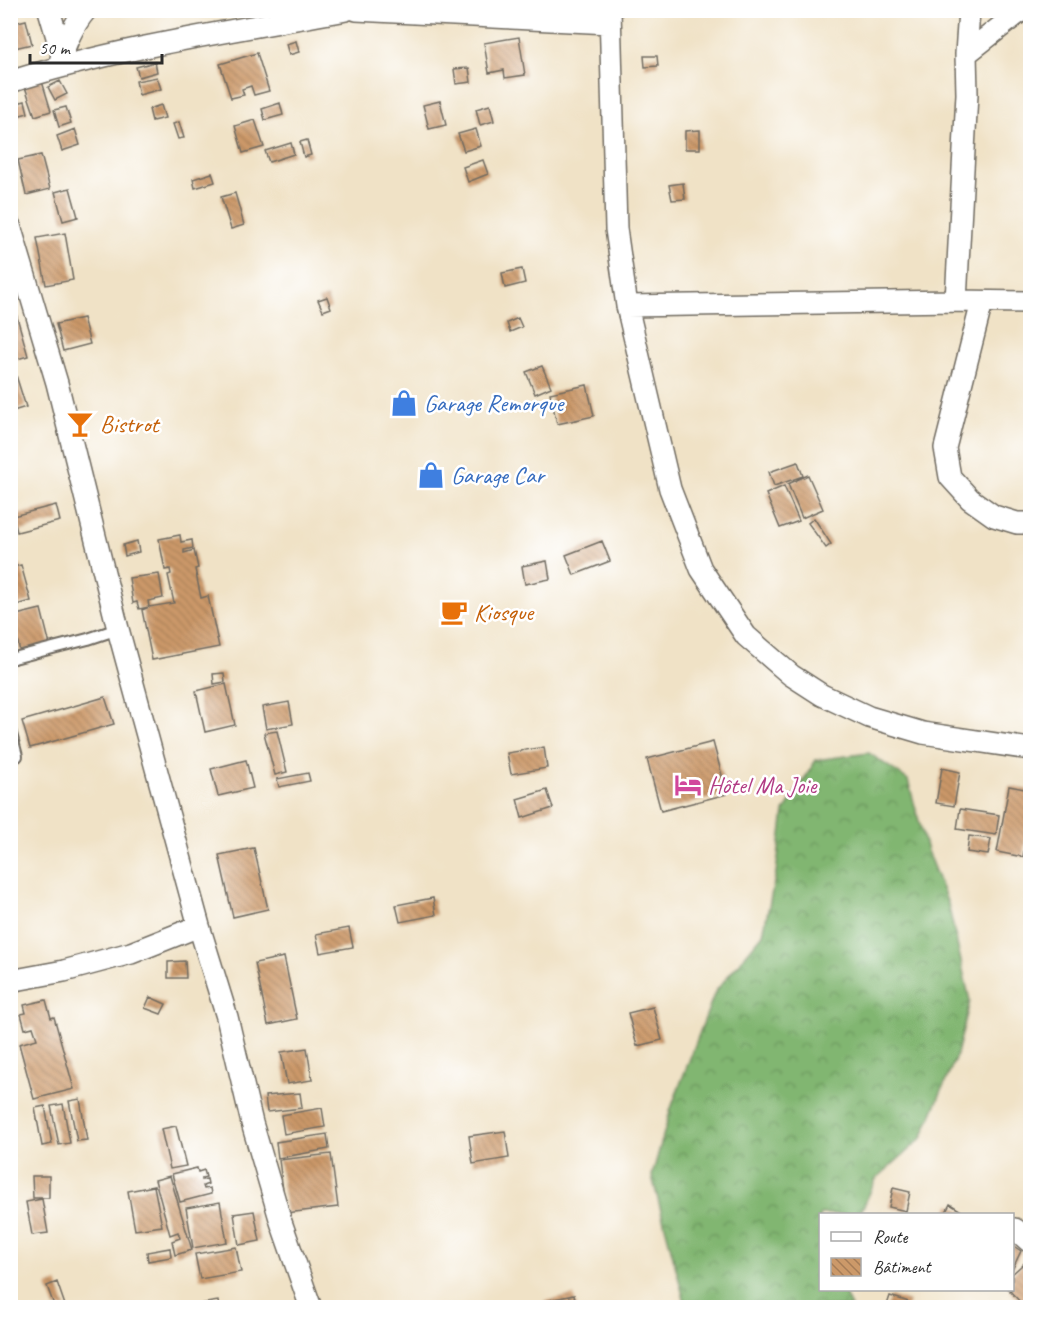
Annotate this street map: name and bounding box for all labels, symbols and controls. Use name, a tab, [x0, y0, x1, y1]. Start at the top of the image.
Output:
scale bar	[30, 27, 162, 65]
text: 50 m	[39, 37, 72, 59]
shop icon: Garage Remorque	[389, 388, 419, 418]
place label: Garage Remorque	[424, 388, 565, 418]
bar icon: Bistrot	[65, 409, 95, 439]
place label: Bistrot	[100, 409, 160, 439]
shop icon: Garage Car	[416, 460, 446, 490]
place label: Garage Car	[451, 460, 546, 490]
cafe icon: Kiosque	[439, 597, 469, 627]
place label: Kiosque	[474, 597, 535, 627]
hotel icon: Hôtel Ma Joie	[673, 770, 703, 800]
place label: Hôtel Ma Joie	[708, 770, 819, 800]
legend	[819, 1213, 1014, 1291]
text: Route	[873, 1226, 908, 1248]
text: Bâtiment	[873, 1256, 933, 1278]

